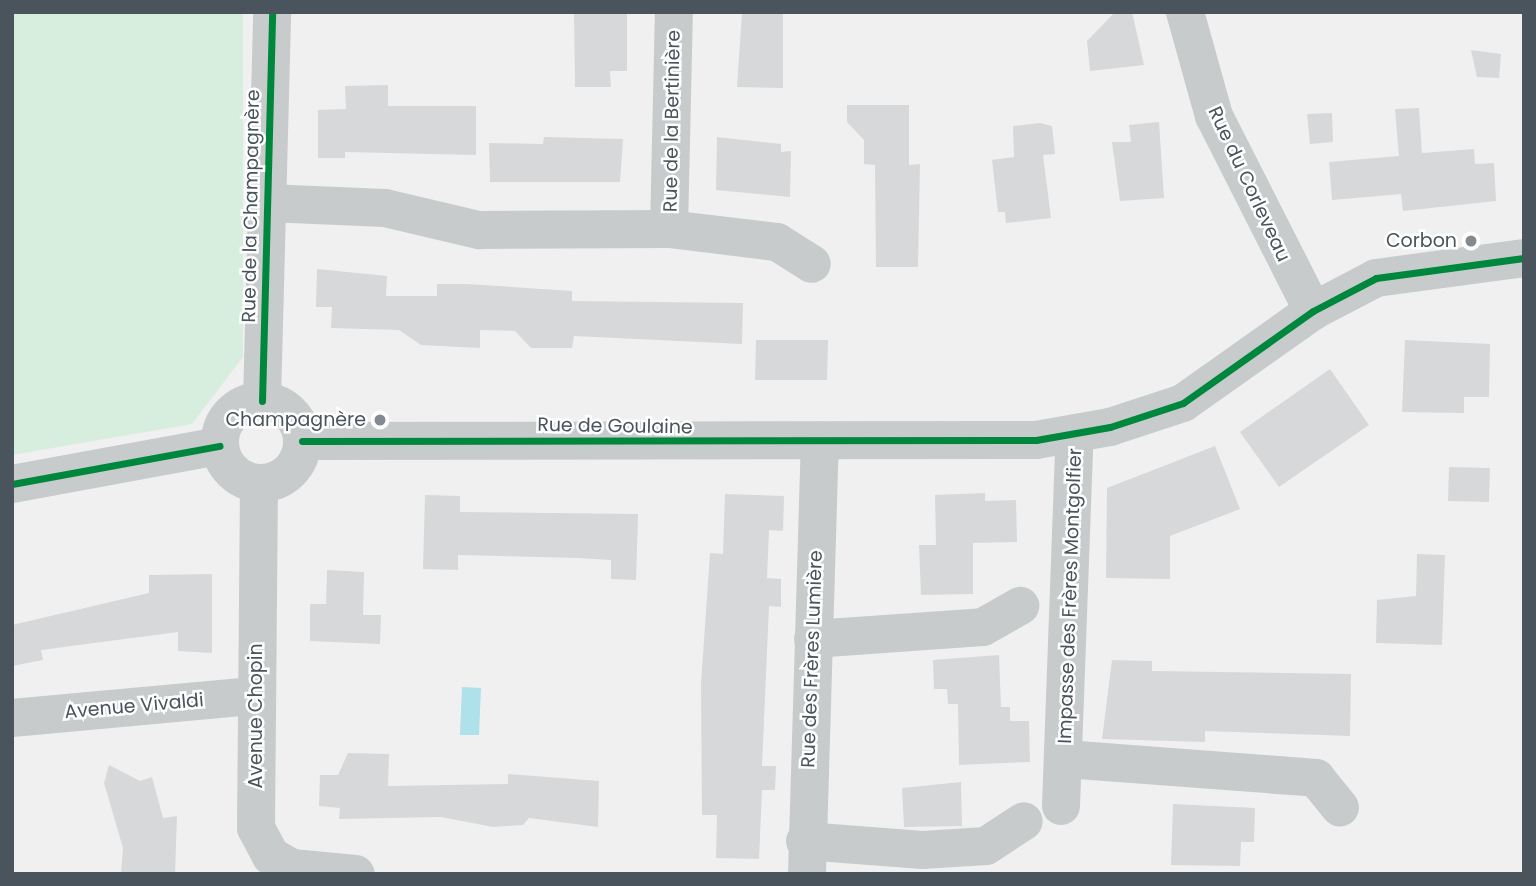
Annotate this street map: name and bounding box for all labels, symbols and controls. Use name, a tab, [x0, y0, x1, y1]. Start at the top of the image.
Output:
street label: Rue de la Bertinière	[659, 30, 685, 212]
street label: Rue de la Champagnère	[238, 89, 264, 323]
street label: Rue du Corleveau	[1203, 103, 1295, 265]
place label: Corbon	[1386, 230, 1457, 252]
marker: Corbon	[1463, 233, 1479, 249]
place label: Champagnère	[225, 409, 366, 431]
marker: Champagnère	[372, 412, 388, 428]
street label: Rue de Goulaine	[537, 413, 693, 439]
street label: Impasse des Frères Montgolfier	[1053, 448, 1087, 744]
street label: Rue des Frères Lumière	[797, 550, 827, 768]
street label: Avenue Chopin	[245, 643, 267, 789]
street label: Avenue Vivaldi	[63, 689, 205, 723]

